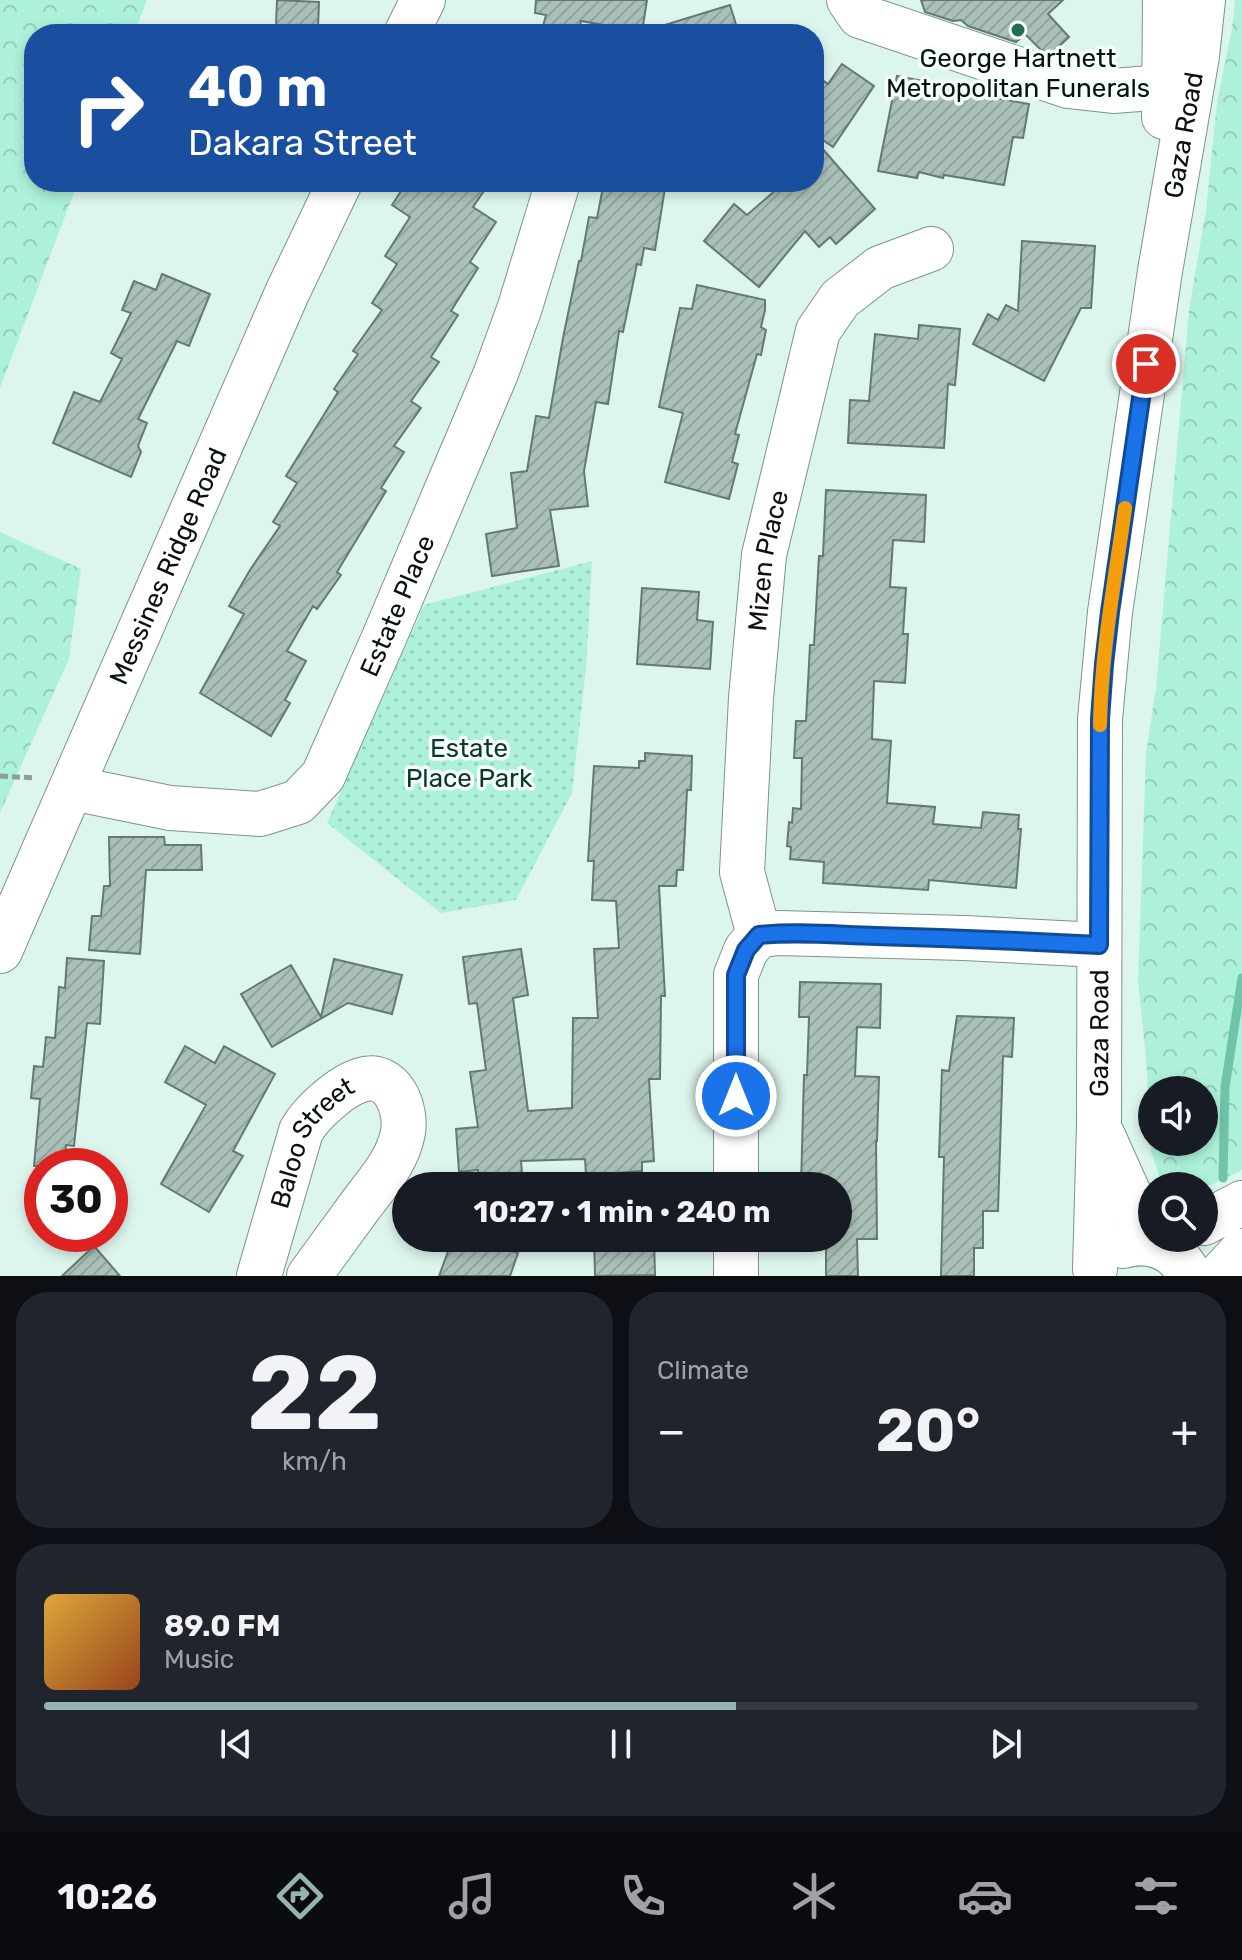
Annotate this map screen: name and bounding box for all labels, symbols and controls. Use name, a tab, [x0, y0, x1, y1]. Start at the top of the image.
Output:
marker: George Hartnett Metropolitan Funerals	[1009, 21, 1027, 39]
place label: George Hartnett Metropolitan Funerals	[886, 43, 1150, 104]
text: 40 m	[188, 54, 328, 120]
icon: right	[56, 56, 160, 160]
street label: Gaza Road	[1157, 70, 1209, 201]
text: Dakara Street	[188, 121, 417, 164]
pin	[1112, 330, 1180, 398]
icon: arrive	[1124, 342, 1168, 386]
street label: Messines Ridge Road	[103, 443, 233, 689]
street label: Mizen Place	[742, 487, 795, 633]
street label: Estate Place	[353, 530, 441, 681]
park label: Estate Place Park	[406, 733, 533, 794]
street label: Gaza Road	[1084, 969, 1115, 1097]
position arrow	[694, 1054, 778, 1138]
street label: Baloo Street	[264, 1070, 360, 1212]
map controls	[1138, 1076, 1218, 1252]
button: sound	[1138, 1076, 1218, 1156]
speed limit sign: 30	[24, 1148, 128, 1252]
button: search	[1138, 1172, 1218, 1252]
text: 10:27 · 1 min · 240 m	[474, 1194, 770, 1230]
text: 22	[247, 1332, 382, 1455]
text: Climate	[657, 1355, 749, 1386]
text: 20°	[876, 1395, 980, 1466]
text: −	[657, 1405, 686, 1457]
text: +	[1171, 1405, 1198, 1457]
text: km/h	[282, 1446, 347, 1477]
text: 89.0 FM	[164, 1608, 280, 1644]
text: Music	[164, 1644, 234, 1675]
icon: previous	[214, 1722, 258, 1766]
icon: pause	[599, 1722, 643, 1766]
icon: next	[984, 1722, 1028, 1766]
icon: directions	[272, 1868, 328, 1924]
icon: music	[444, 1868, 500, 1924]
icon: phone	[615, 1868, 671, 1924]
icon: climate	[786, 1868, 842, 1924]
icon: car	[957, 1868, 1013, 1924]
icon: filters	[1128, 1868, 1184, 1924]
text: 10:26	[58, 1875, 157, 1918]

